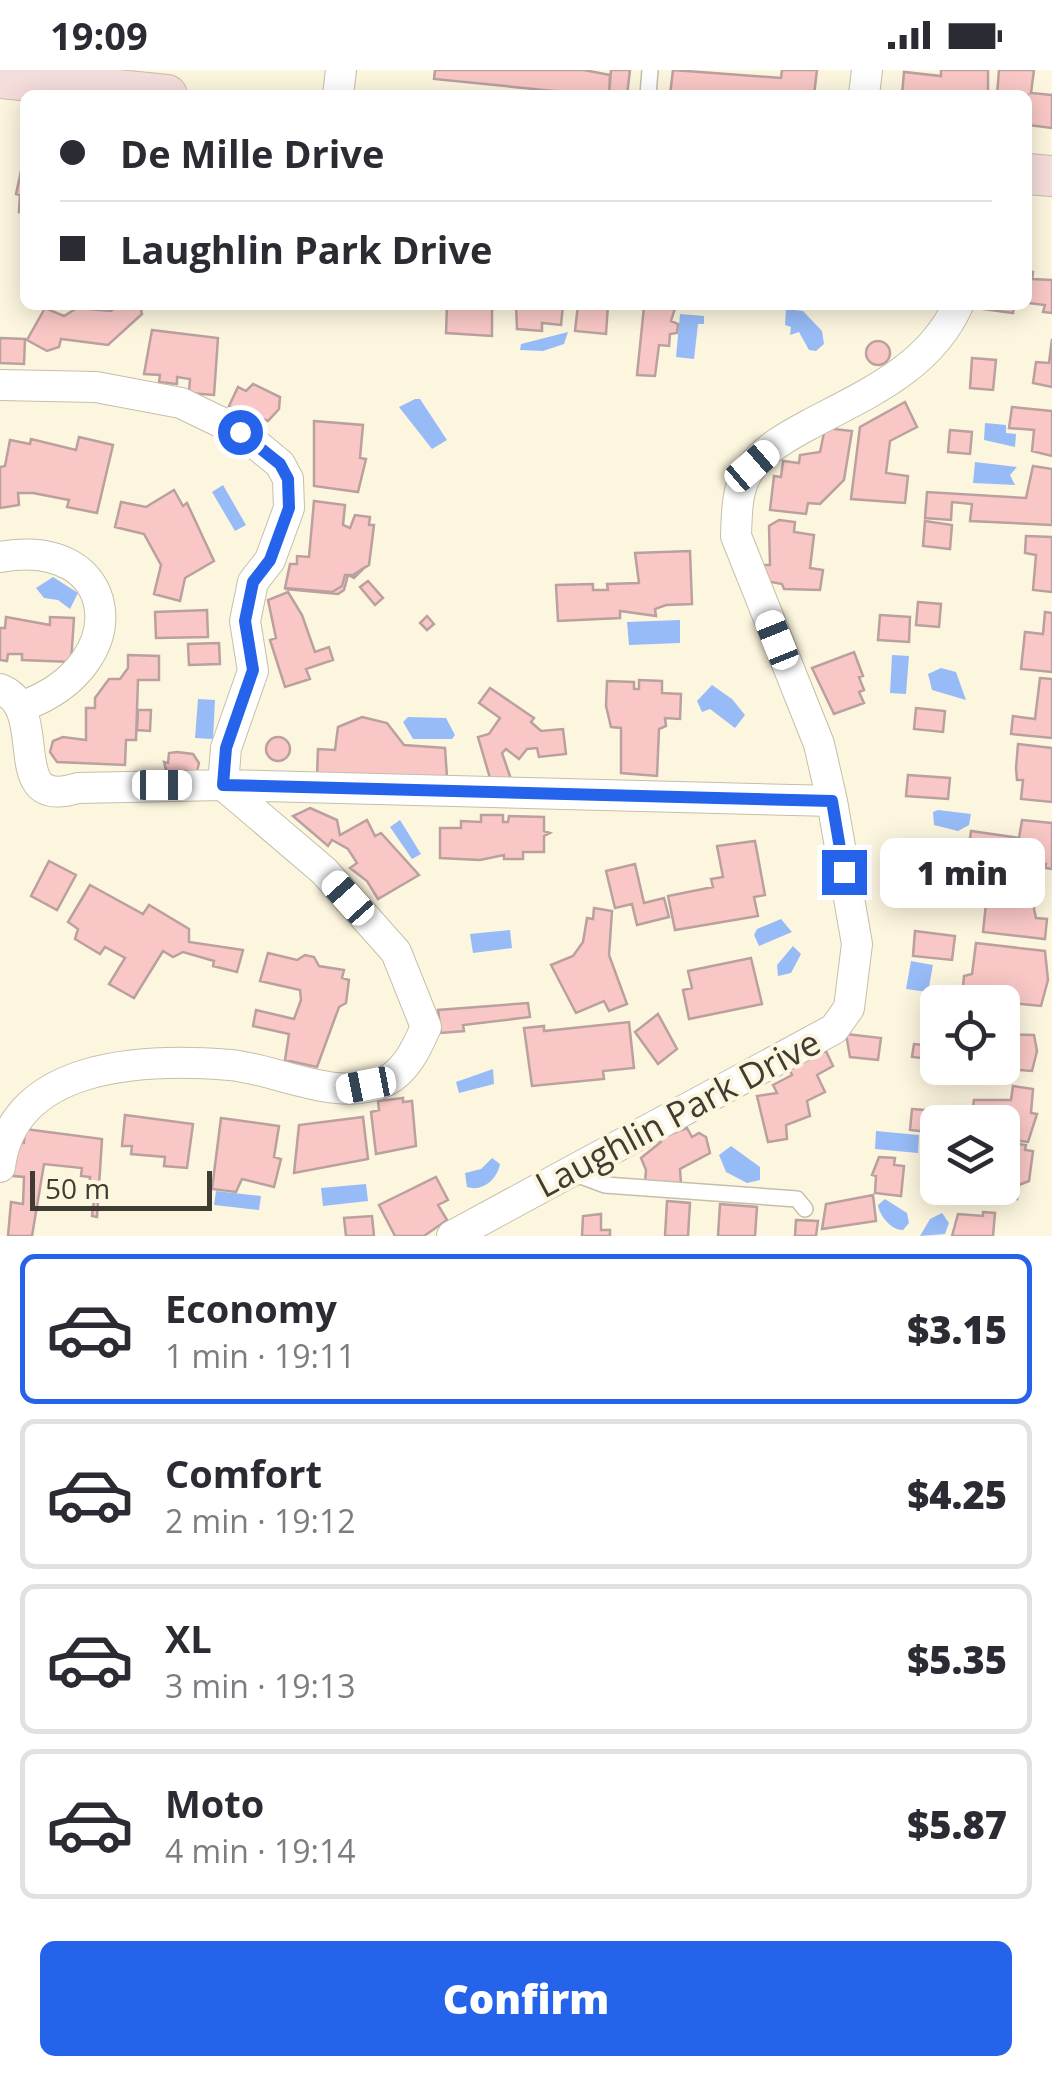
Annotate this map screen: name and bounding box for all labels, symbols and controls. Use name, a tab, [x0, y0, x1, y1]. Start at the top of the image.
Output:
text: 19:09	[50, 9, 148, 61]
text: De Mille Drive	[120, 127, 384, 179]
text: Laughlin Park Drive	[120, 223, 492, 275]
route start	[218, 410, 263, 455]
car	[720, 435, 784, 497]
car	[752, 607, 802, 673]
car	[132, 770, 192, 800]
callout: 1 min	[879, 837, 1044, 907]
route end	[822, 850, 867, 895]
text: 1 min	[917, 851, 1008, 894]
car	[317, 866, 379, 930]
map controls	[920, 985, 1020, 1205]
button: locate	[920, 985, 1020, 1085]
street label: Laughlin Park Drive	[527, 1018, 828, 1208]
car	[334, 1065, 398, 1105]
button: layers	[920, 1105, 1020, 1205]
scale bar	[30, 1166, 212, 1210]
text: 50 m	[45, 1169, 110, 1207]
text: Economy	[165, 1282, 337, 1334]
icon: car	[45, 1284, 135, 1374]
text: $3.15	[907, 1303, 1007, 1355]
text: 1 min · 19:11	[165, 1334, 356, 1377]
text: Comfort	[165, 1447, 322, 1499]
icon: car	[45, 1449, 135, 1539]
text: $4.25	[907, 1468, 1007, 1520]
text: 2 min · 19:12	[165, 1499, 356, 1542]
text: XL	[165, 1612, 212, 1664]
icon: car	[45, 1614, 135, 1704]
text: $5.35	[907, 1633, 1007, 1685]
text: 3 min · 19:13	[165, 1664, 356, 1707]
text: Moto	[165, 1777, 264, 1829]
icon: car	[45, 1779, 135, 1869]
text: $5.87	[907, 1798, 1007, 1850]
text: 4 min · 19:14	[165, 1829, 356, 1872]
button: Confirm	[40, 1941, 1012, 2056]

